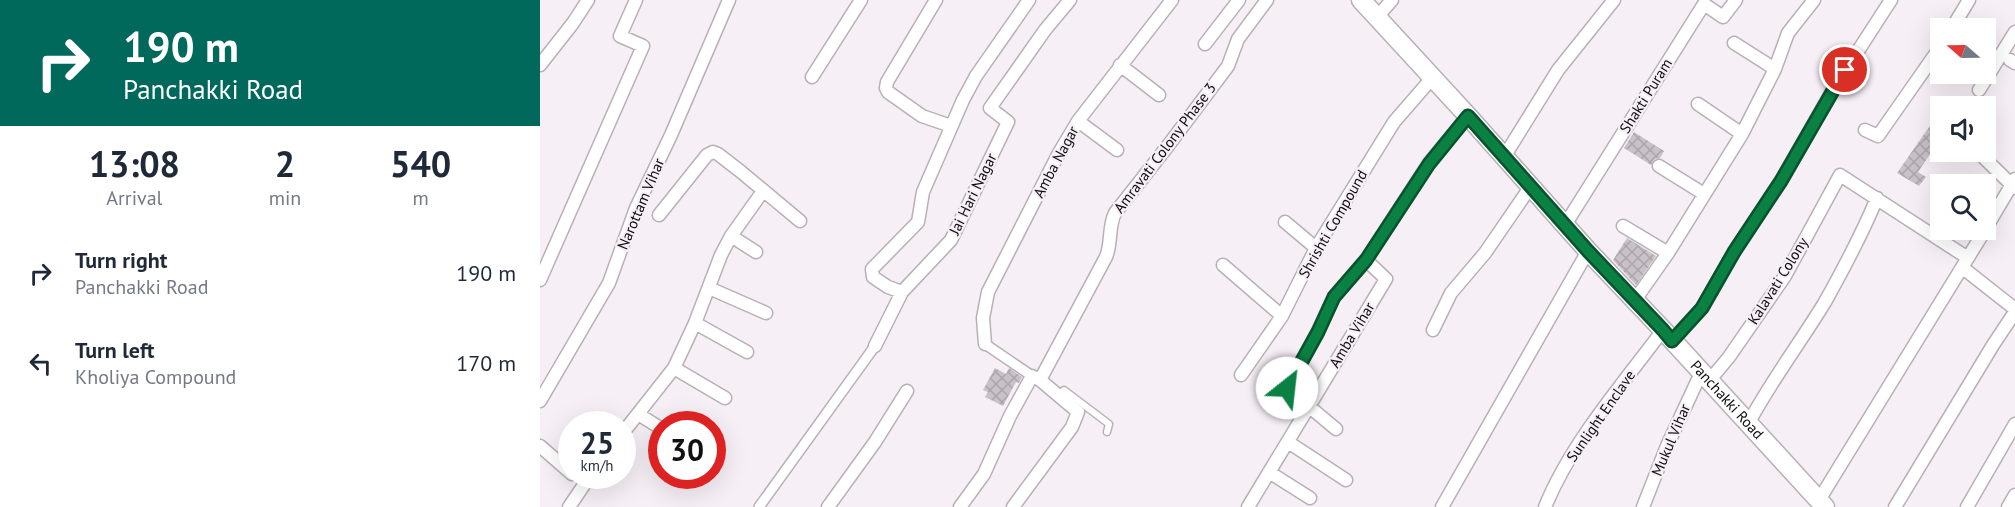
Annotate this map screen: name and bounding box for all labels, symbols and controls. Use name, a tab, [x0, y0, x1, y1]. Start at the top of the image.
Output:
north arrow	[1930, 18, 1996, 84]
map controls	[1930, 18, 1996, 240]
text: 190 m	[123, 19, 239, 74]
icon: right	[24, 24, 102, 102]
pin	[1819, 44, 1870, 95]
icon: arrive	[1828, 53, 1861, 86]
street label: Shakti Puram	[1615, 55, 1676, 137]
text: Panchakki Road	[123, 72, 303, 106]
street label: Amravati Colony Phase 3	[1109, 79, 1220, 217]
button: sound	[1930, 96, 1996, 162]
street label: Amba Nagar	[1029, 123, 1082, 201]
text: 13:08	[89, 140, 180, 187]
text: 2	[275, 140, 295, 187]
text: 540	[390, 140, 451, 187]
street label: Jai Hari Nagar	[944, 150, 1001, 239]
street label: Narottam Vihar	[613, 155, 668, 252]
street label: Shrishti Compound	[1294, 166, 1371, 281]
button: search	[1930, 174, 1996, 240]
text: Arrival	[106, 185, 162, 211]
text: min	[269, 185, 301, 211]
text: m	[413, 185, 429, 211]
street label: Kalavati Colony	[1743, 234, 1812, 328]
text: Turn right	[75, 246, 167, 274]
icon: right	[24, 257, 57, 290]
text: 190 m	[456, 259, 516, 287]
text: Panchakki Road	[75, 274, 208, 300]
street label: Amba Vihar	[1325, 298, 1379, 371]
text: Turn left	[75, 336, 155, 364]
icon: left	[24, 347, 57, 380]
text: 170 m	[456, 349, 516, 377]
position arrow	[1255, 356, 1319, 420]
street label: Panchakki Road	[1686, 356, 1768, 443]
text: Kholiya Compound	[75, 364, 236, 390]
street label: Sunlight Enclave	[1562, 366, 1639, 465]
street label: Mukul Vihar	[1647, 401, 1694, 479]
speed limit sign: 30	[648, 411, 726, 489]
text: 25	[580, 423, 614, 462]
text: km/h	[581, 456, 613, 475]

